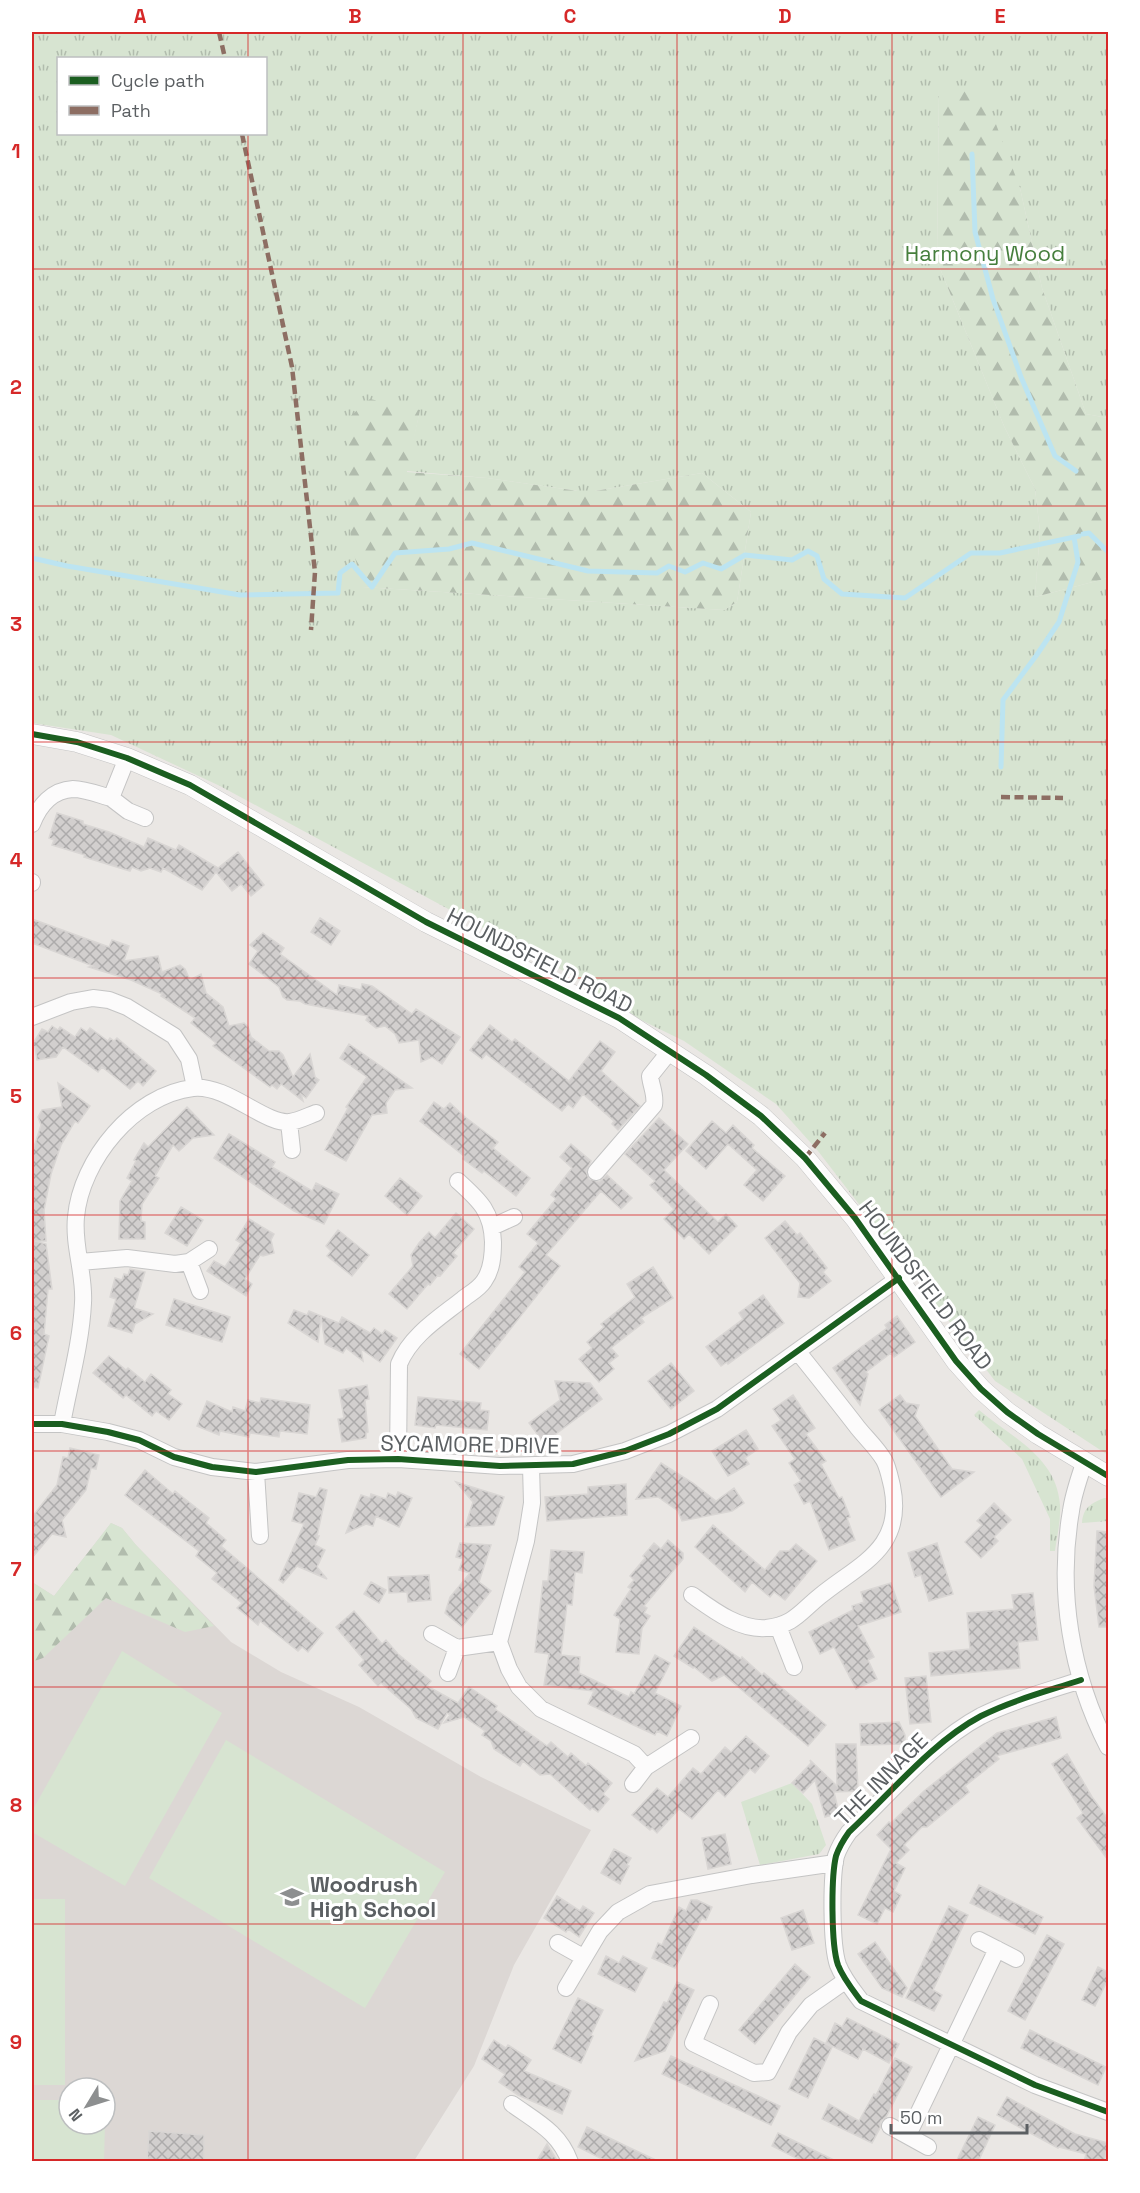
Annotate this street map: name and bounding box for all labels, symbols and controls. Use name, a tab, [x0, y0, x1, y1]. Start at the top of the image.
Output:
text: A	[134, 3, 147, 29]
text: B	[348, 3, 362, 29]
text: C	[564, 3, 577, 29]
text: D	[778, 3, 792, 29]
text: E	[994, 3, 1006, 29]
legend	[57, 57, 267, 135]
text: Cycle path	[111, 69, 205, 92]
text: Path	[111, 99, 151, 122]
text: 1	[11, 138, 21, 164]
park label: Harmony Wood	[905, 239, 1065, 267]
text: 2	[10, 374, 22, 400]
text: 3	[10, 611, 22, 637]
text: 4	[10, 847, 23, 873]
street label: HOUNDSFIELD ROAD	[442, 901, 638, 1019]
text: 5	[10, 1083, 22, 1109]
street label: HOUNDSFIELD ROAD	[853, 1195, 999, 1375]
text: 6	[10, 1320, 22, 1346]
street label: SYCAMORE DRIVE	[380, 1428, 560, 1460]
text: 7	[10, 1556, 22, 1582]
street label: THE INNAGE	[828, 1726, 934, 1832]
text: 8	[10, 1792, 22, 1818]
place label: Woodrush High School	[310, 1870, 436, 1923]
school or university icon: Woodrush High School	[279, 1884, 305, 1910]
text: 9	[10, 2029, 22, 2055]
north arrow	[57, 2076, 117, 2136]
scale bar	[891, 2097, 1028, 2135]
text: N	[64, 2104, 87, 2126]
text: 50 m	[900, 2106, 942, 2129]

